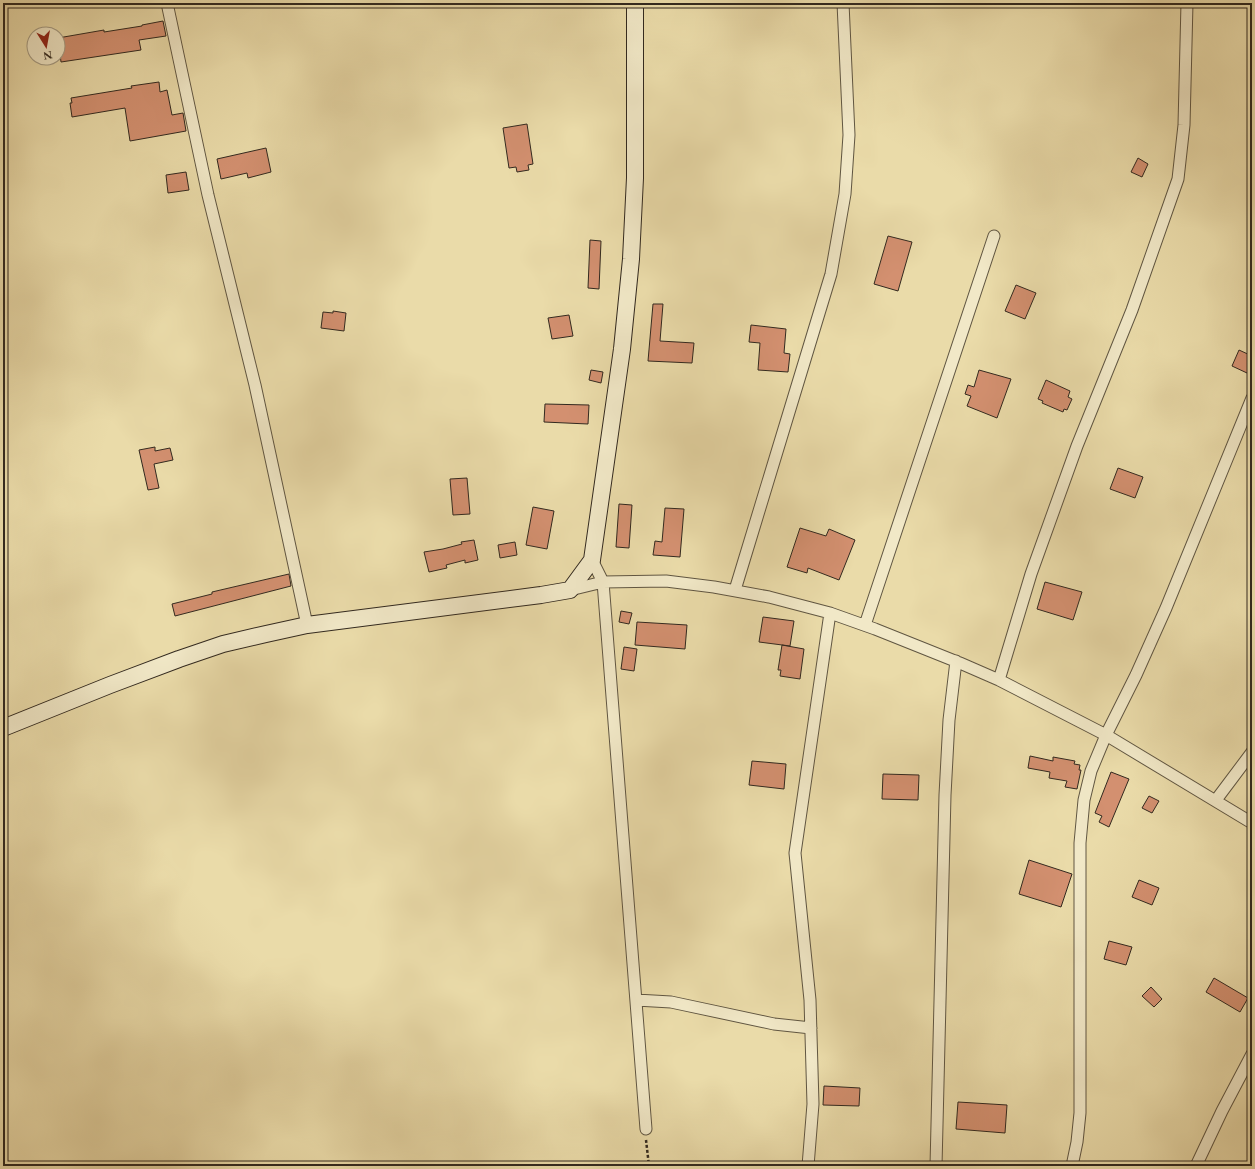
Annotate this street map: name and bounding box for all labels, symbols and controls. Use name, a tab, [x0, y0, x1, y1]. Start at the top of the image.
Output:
north arrow	[26, 26, 66, 66]
text: N	[42, 48, 54, 64]

